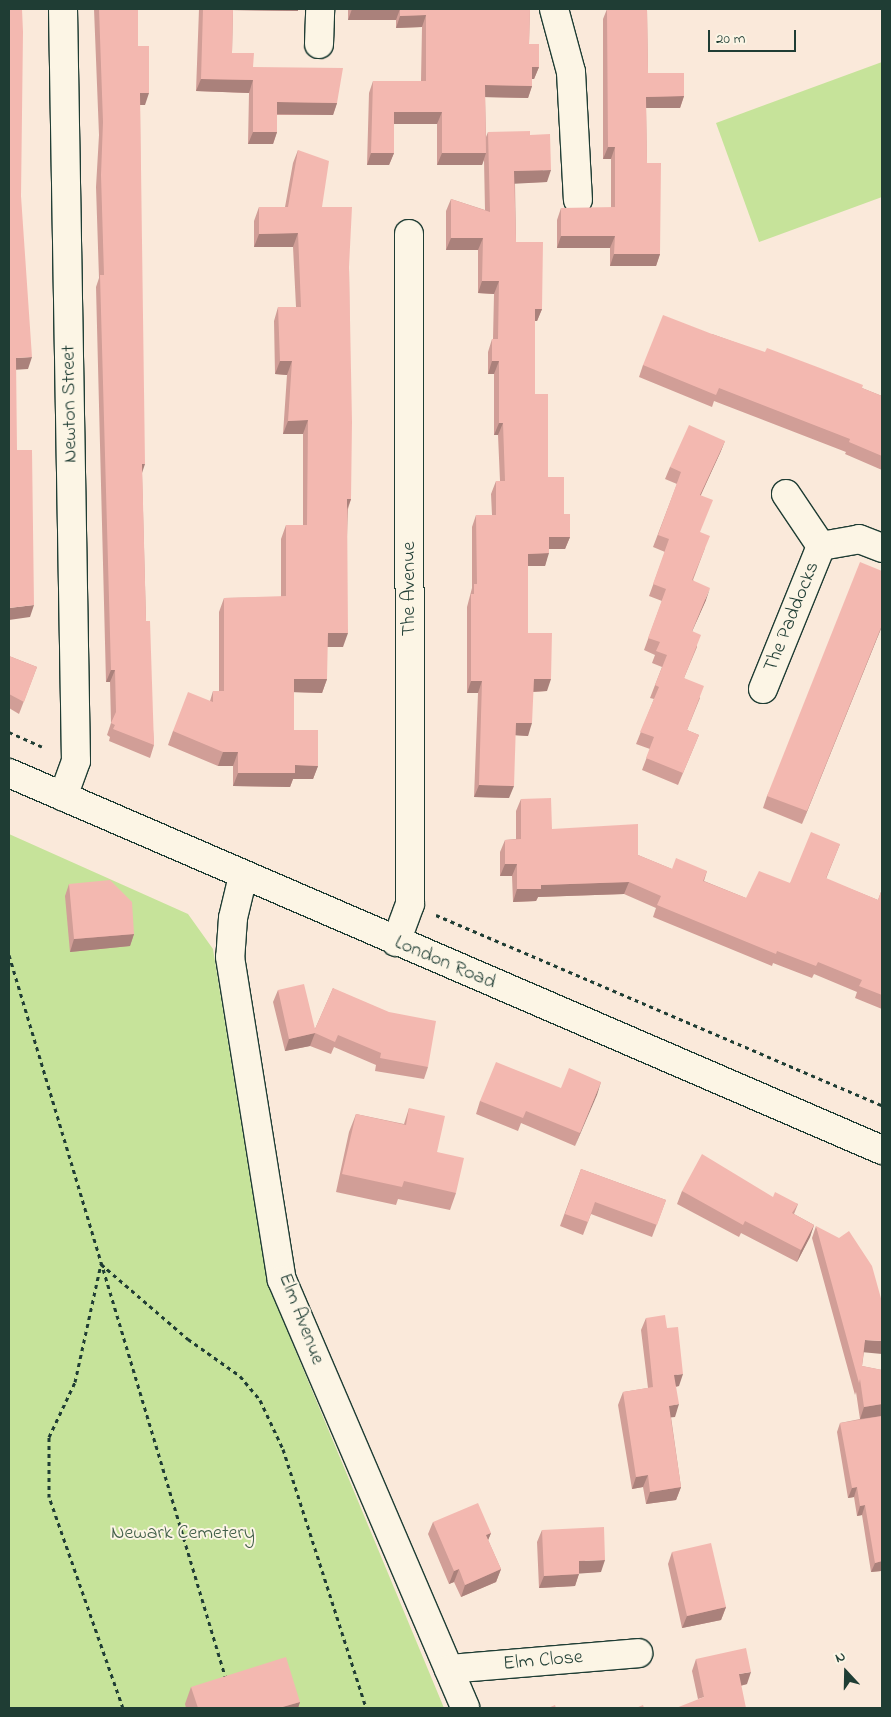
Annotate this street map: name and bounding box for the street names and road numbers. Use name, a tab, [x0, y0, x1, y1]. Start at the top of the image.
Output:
street label: Newton Street	[57, 345, 83, 463]
street label: The Avenue	[397, 542, 421, 636]
street label: The Paddocks	[759, 558, 825, 676]
street label: London Road	[391, 931, 499, 995]
street label: Elm Avenue	[273, 1270, 329, 1368]
street label: Elm Close	[502, 1646, 584, 1676]

